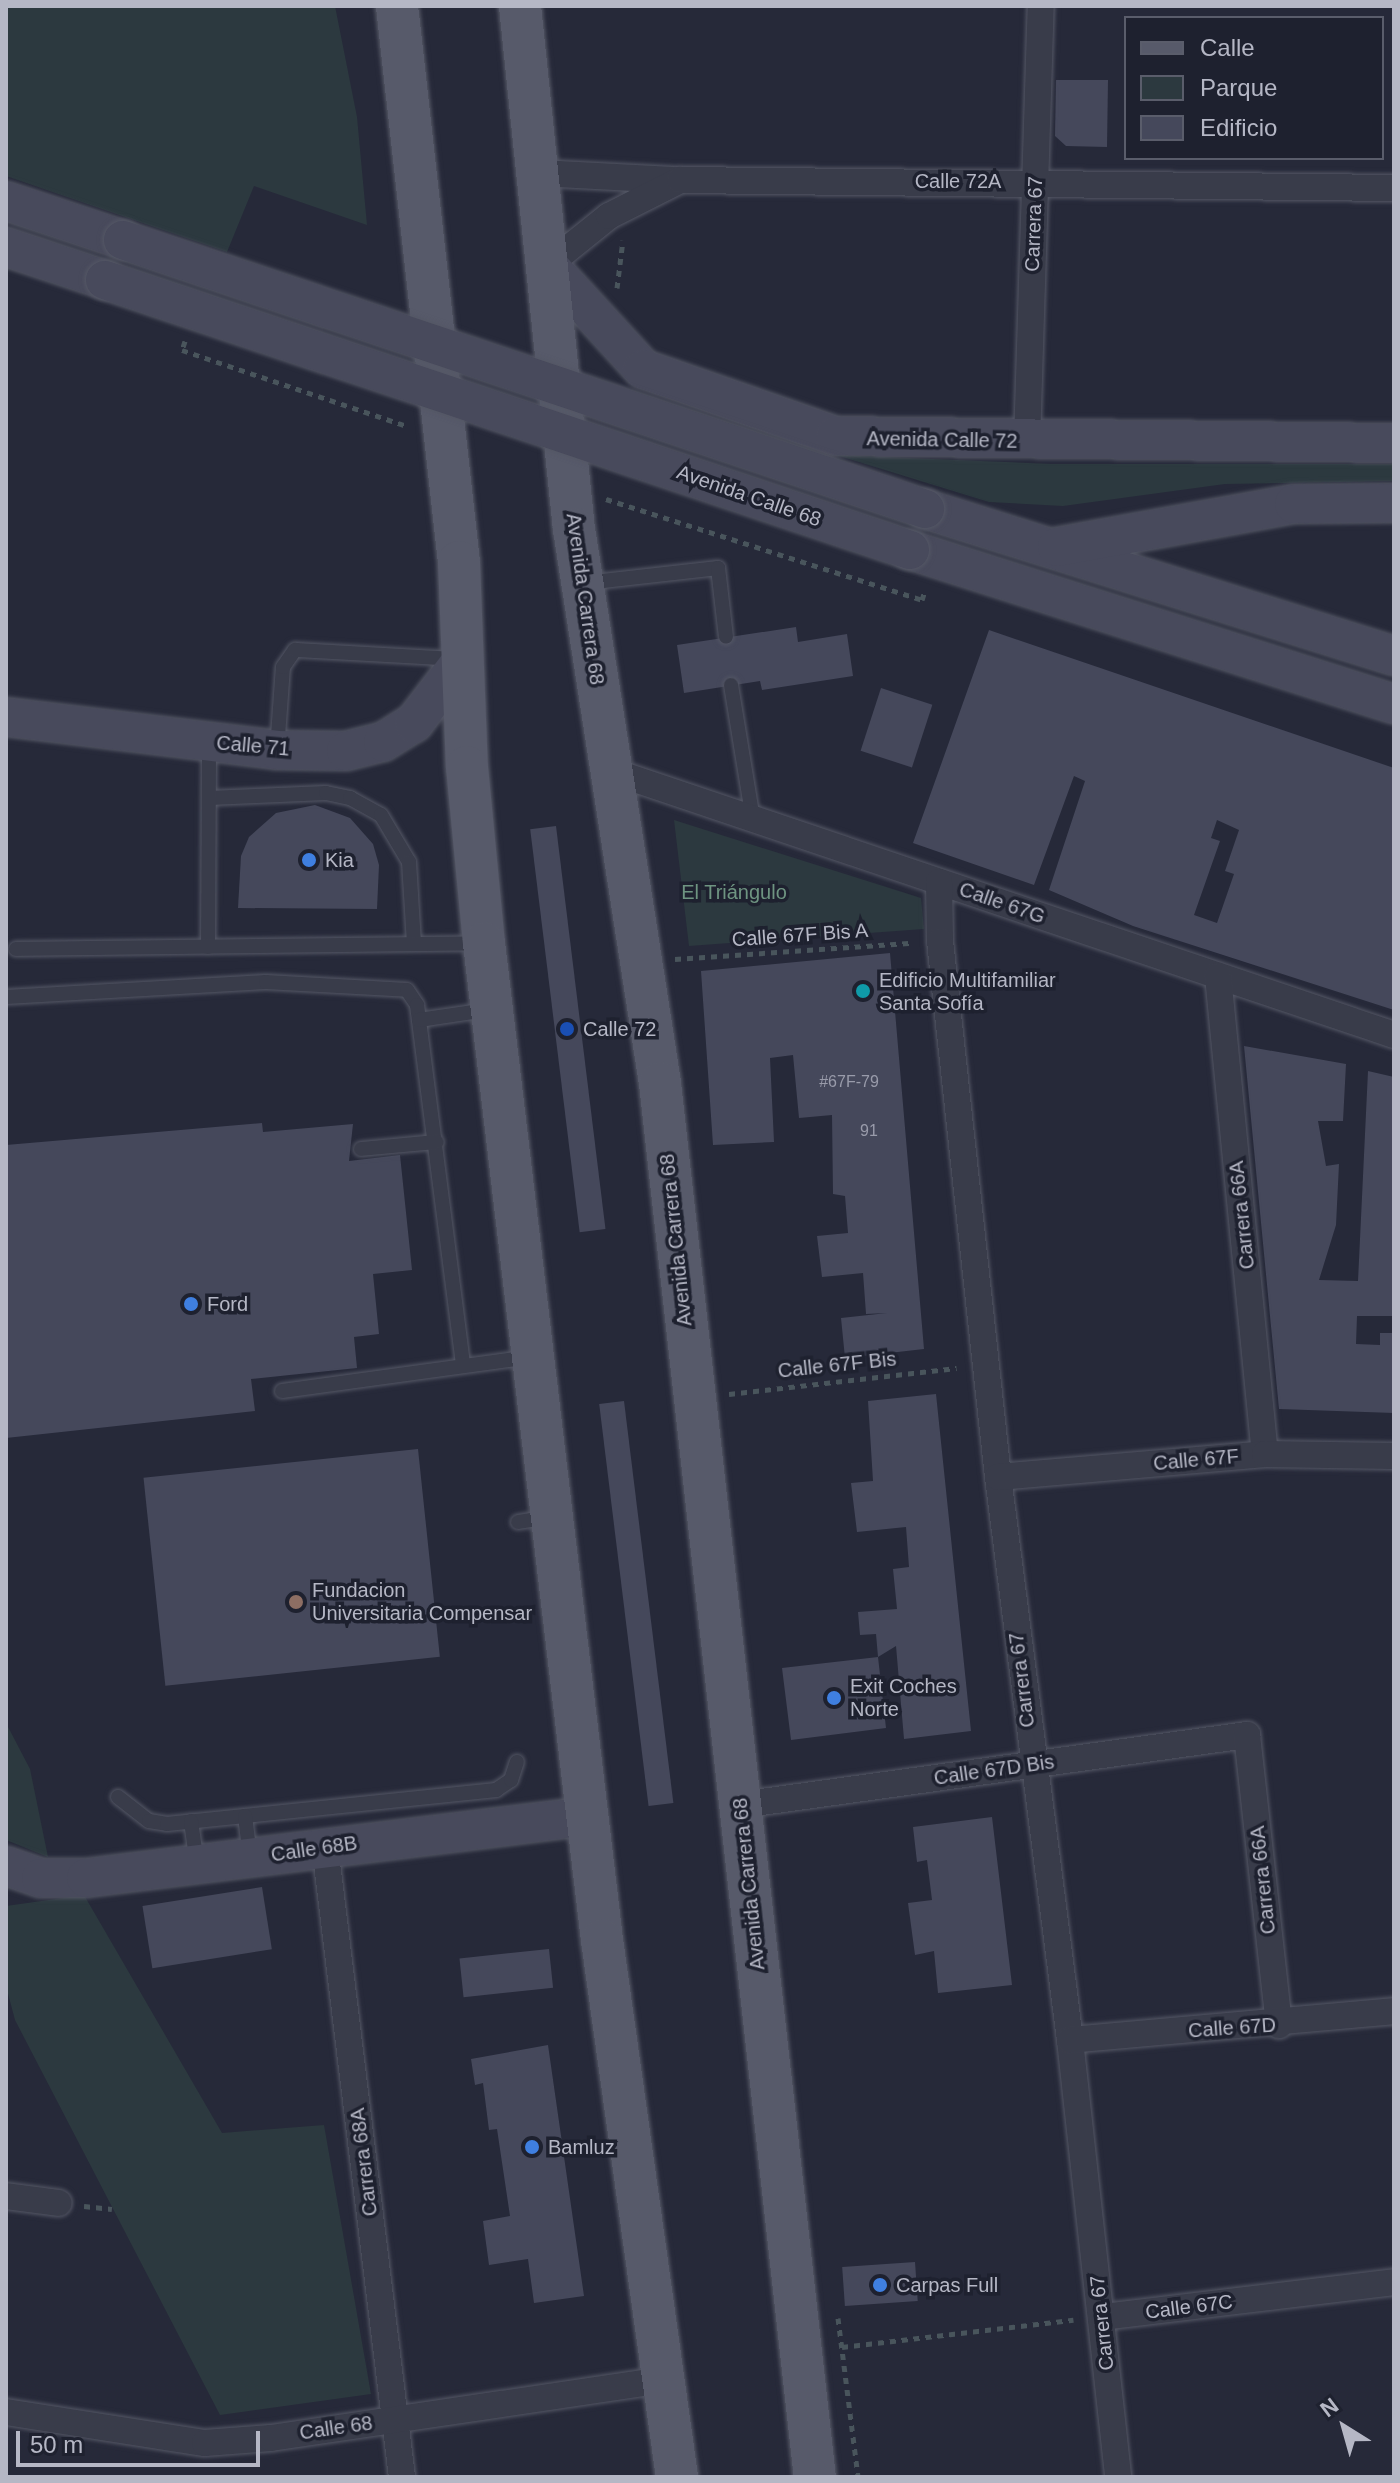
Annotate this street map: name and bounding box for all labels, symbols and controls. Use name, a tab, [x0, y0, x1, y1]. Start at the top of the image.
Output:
legend	[1124, 16, 1384, 160]
text: Calle	[1200, 34, 1255, 61]
text: Parque	[1200, 74, 1277, 101]
text: Edificio	[1200, 114, 1277, 141]
street label: Calle 72A	[915, 169, 1001, 193]
street label: Carrera 67	[1020, 176, 1048, 272]
street label: Avenida Calle 72	[866, 427, 1018, 453]
street label: Avenida Calle 68	[674, 460, 824, 532]
street label: Avenida Carrera 68	[561, 512, 609, 686]
street label: Calle 71	[215, 731, 291, 761]
place label: Kia	[325, 848, 354, 872]
marker: Kia	[300, 851, 318, 869]
street label: Calle 67G	[956, 877, 1048, 929]
park label: El Triángulo	[681, 880, 787, 904]
street label: Calle 67F Bis A	[730, 918, 870, 952]
place label: Edificio Multifamiliar Santa Sofía	[879, 968, 1056, 1015]
marker: Edificio Multifamiliar Santa Sofía	[854, 982, 872, 1000]
place label: Calle 72	[583, 1017, 656, 1041]
marker: Calle 72	[558, 1020, 576, 1038]
house number: #67F-79	[819, 1072, 879, 1092]
house number: 91	[860, 1121, 878, 1141]
street label: Avenida Carrera 68	[655, 1153, 697, 1327]
street label: Carrera 66A	[1224, 1160, 1260, 1270]
place label: Ford	[207, 1292, 248, 1316]
marker: Ford	[182, 1295, 200, 1313]
street label: Calle 67F Bis	[777, 1347, 897, 1383]
street label: Calle 67F	[1152, 1444, 1240, 1476]
place label: Fundacion Universitaria Compensar	[312, 1578, 532, 1625]
marker: Fundacion Universitaria Compensar	[287, 1593, 305, 1611]
street label: Carrera 67	[1004, 1631, 1040, 1729]
place label: Exit Coches Norte	[850, 1674, 957, 1721]
marker: Exit Coches Norte	[825, 1689, 843, 1707]
street label: Calle 67D Bis	[932, 1750, 1056, 1790]
street label: Avenida Carrera 68	[728, 1797, 770, 1971]
street label: Carrera 66A	[1245, 1825, 1281, 1935]
street label: Calle 68B	[269, 1831, 359, 1867]
street label: Calle 67D	[1187, 2013, 1277, 2043]
street label: Carrera 68A	[345, 2106, 383, 2218]
place label: Bamluz	[548, 2135, 615, 2159]
marker: Bamluz	[523, 2138, 541, 2156]
place label: Carpas Full	[896, 2273, 998, 2297]
street label: Carrera 67	[1085, 2274, 1119, 2372]
marker: Carpas Full	[871, 2276, 889, 2294]
street label: Calle 67C	[1144, 2290, 1234, 2324]
north arrow	[1304, 2387, 1384, 2467]
text: N	[1315, 2393, 1343, 2422]
street label: Calle 68	[298, 2411, 374, 2445]
scale bar	[20, 2415, 264, 2465]
text: 50 m	[30, 2431, 83, 2458]

